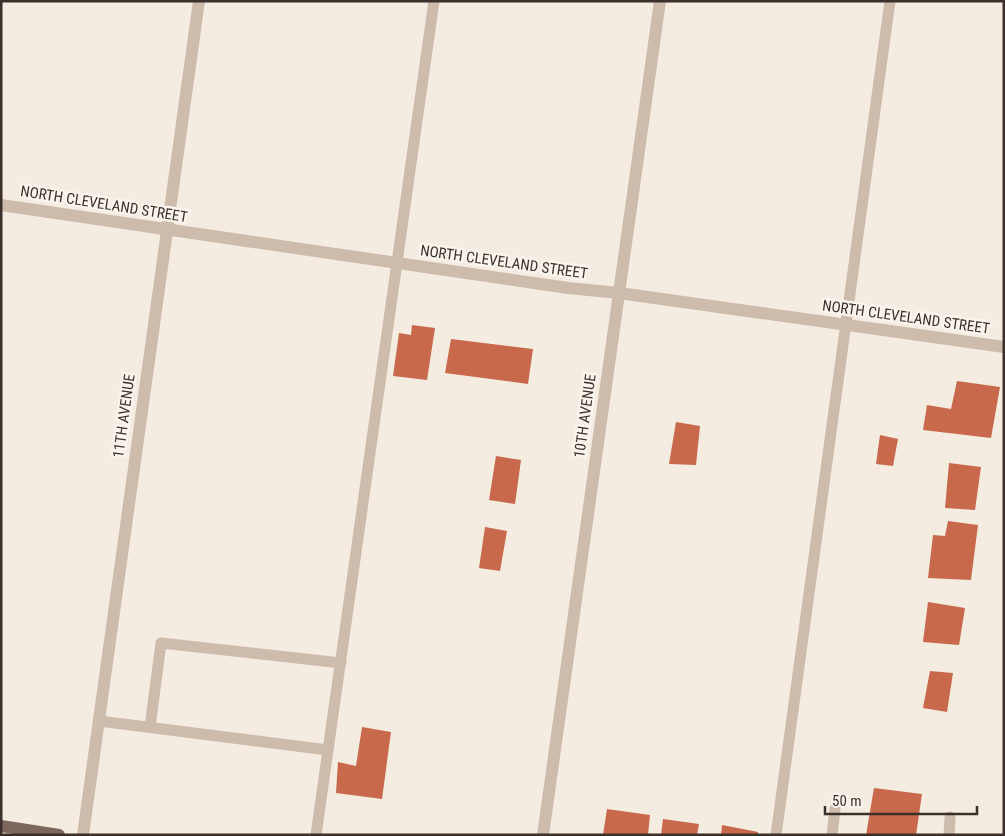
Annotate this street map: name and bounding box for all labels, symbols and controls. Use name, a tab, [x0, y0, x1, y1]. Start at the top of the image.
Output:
street label: NORTH CLEVELAND STREET	[19, 182, 189, 226]
street label: NORTH CLEVELAND STREET	[419, 241, 589, 283]
street label: NORTH CLEVELAND STREET	[821, 296, 991, 338]
street label: 11TH AVENUE	[109, 373, 139, 459]
street label: 10TH AVENUE	[570, 373, 600, 459]
scale bar	[825, 784, 978, 816]
text: 50 m	[832, 792, 862, 810]

